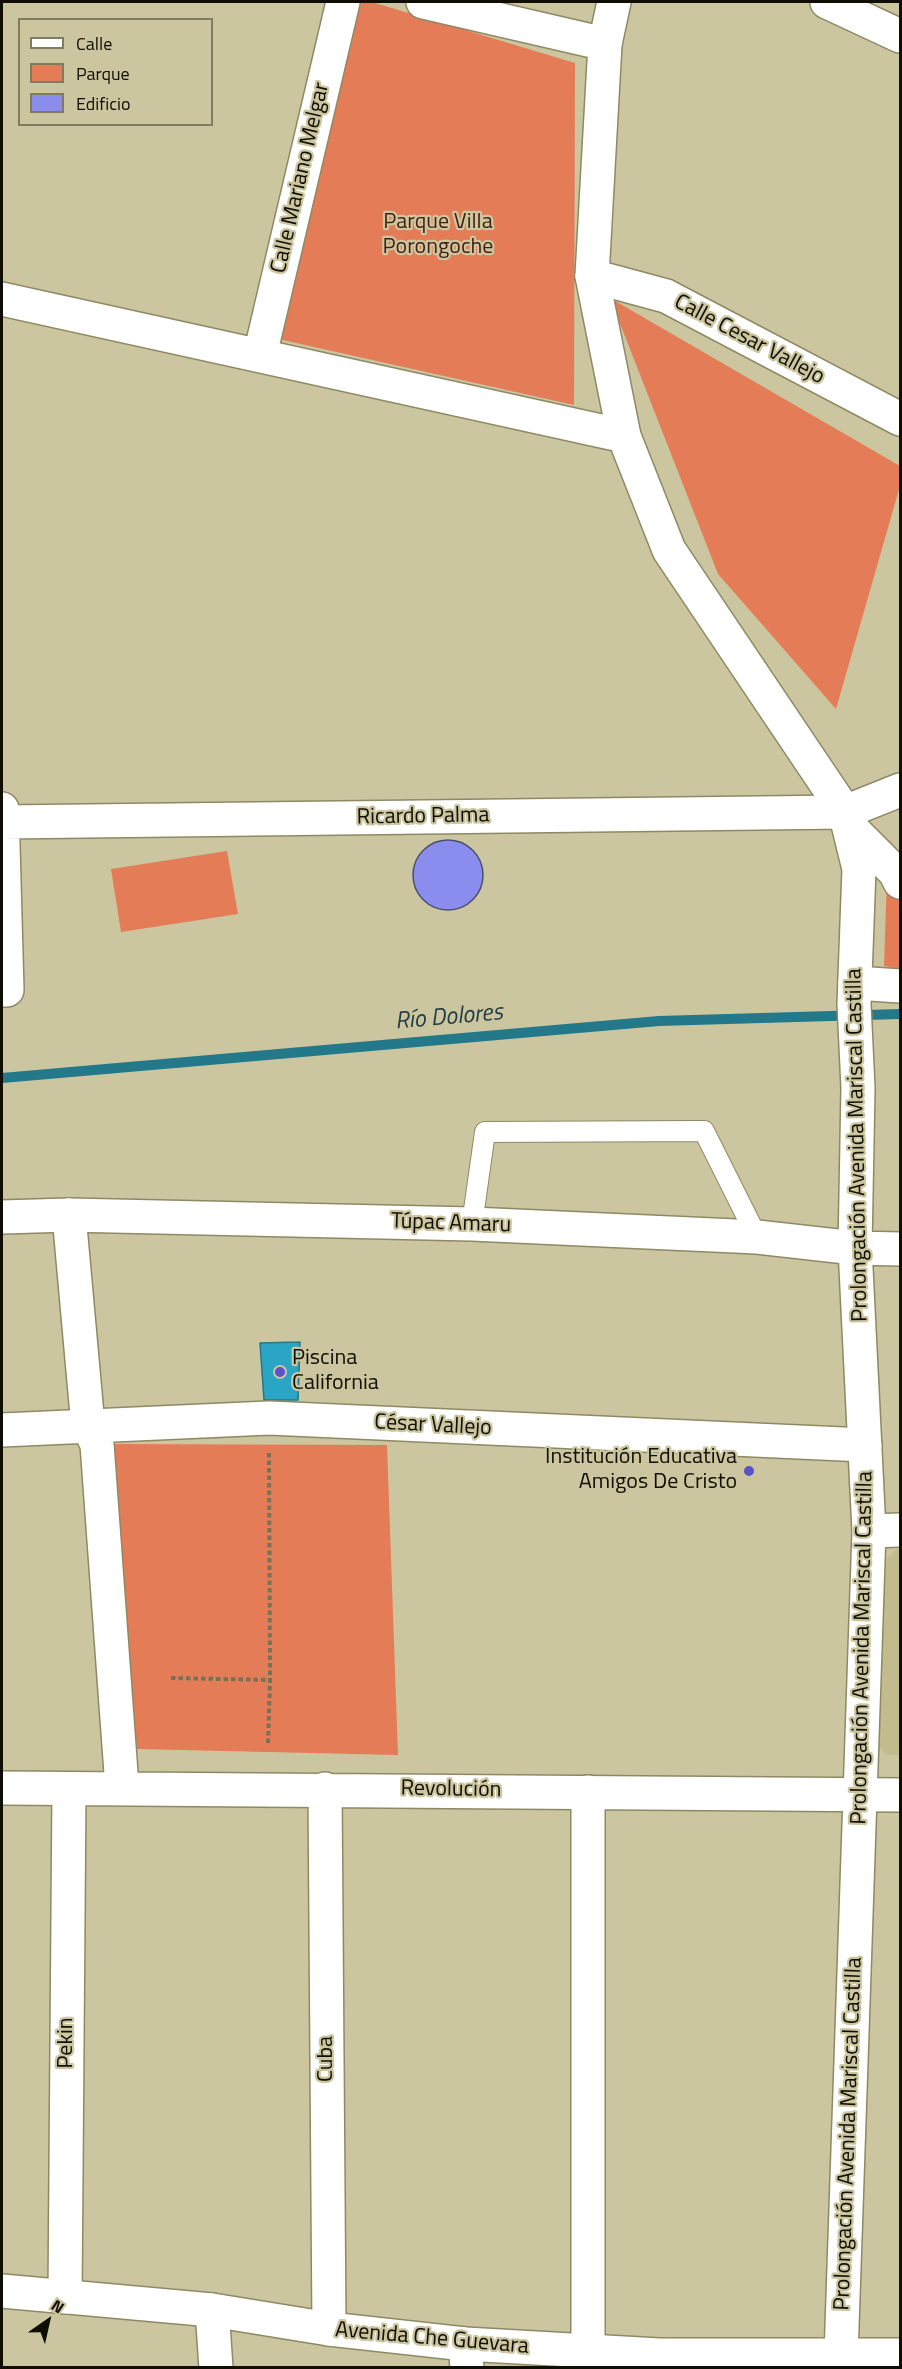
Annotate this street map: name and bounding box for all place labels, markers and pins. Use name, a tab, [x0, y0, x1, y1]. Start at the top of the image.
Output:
place label: Piscina California	[292, 1346, 379, 1398]
marker: Piscina California	[273, 1365, 287, 1379]
place label: Institución Educativa Amigos De Cristo	[545, 1445, 737, 1496]
marker: Institución Educativa Amigos De Cristo	[742, 1464, 756, 1478]

